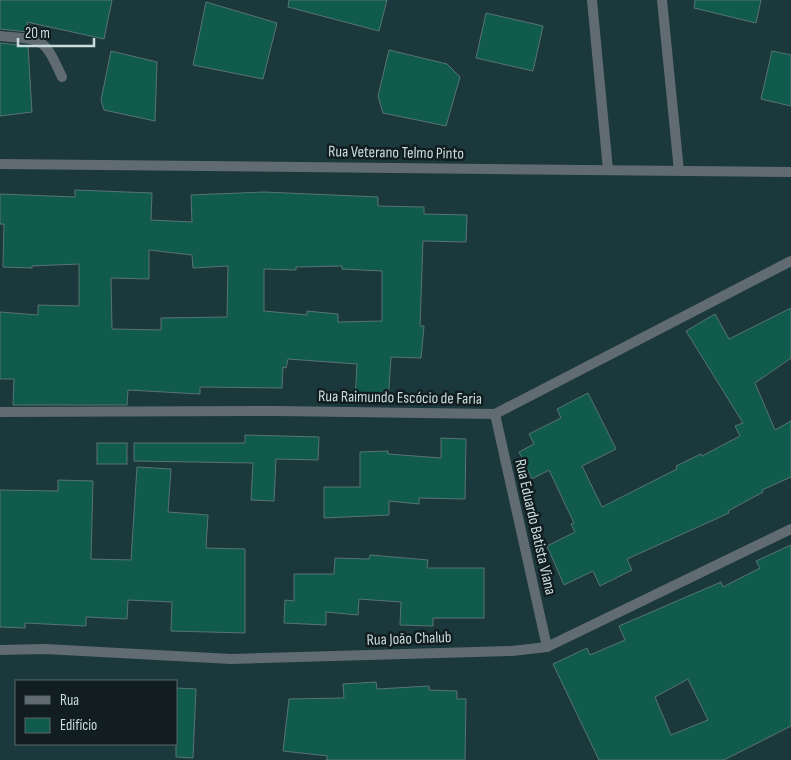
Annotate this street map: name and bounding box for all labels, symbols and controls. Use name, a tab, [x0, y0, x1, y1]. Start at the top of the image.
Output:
scale bar	[18, 15, 94, 47]
text: 20 m	[25, 24, 50, 43]
street label: Rua Veterano Telmo Pinto	[328, 142, 464, 164]
street label: Rua Raimundo Escócio de Faria	[318, 387, 482, 409]
street label: Rua Eduardo Batista Viana	[510, 457, 560, 597]
street label: Rua João Chalub	[366, 628, 452, 650]
legend	[15, 680, 178, 745]
text: Rua	[60, 691, 79, 710]
text: Edifício	[60, 716, 97, 735]

